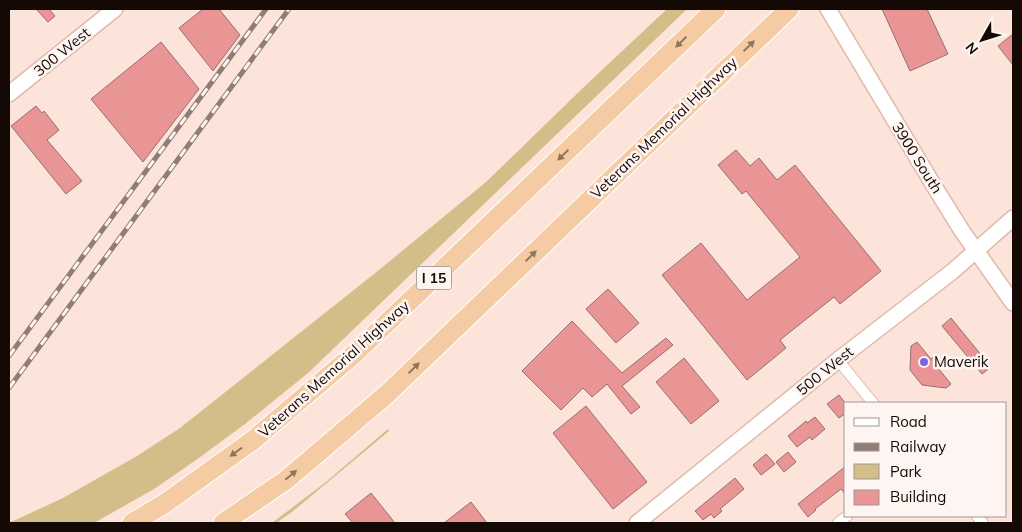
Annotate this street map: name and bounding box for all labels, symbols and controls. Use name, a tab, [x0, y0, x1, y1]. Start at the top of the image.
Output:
north arrow	[957, 15, 1007, 65]
street label: 300 West	[29, 23, 94, 80]
one-way arrow	[675, 36, 687, 48]
text: N	[962, 38, 982, 58]
one-way arrow	[743, 41, 755, 53]
street label: Veterans Memorial Highway	[586, 53, 741, 203]
street label: 3900 South	[888, 119, 947, 197]
one-way arrow	[557, 149, 569, 161]
one-way arrow	[525, 250, 537, 262]
road number: I 15	[416, 266, 452, 290]
street label: Veterans Memorial Highway	[254, 296, 413, 441]
street label: 500 West	[792, 342, 857, 399]
place label: Maverik	[934, 352, 989, 371]
marker: Maverik	[918, 356, 930, 368]
one-way arrow	[407, 362, 419, 374]
legend	[844, 402, 1007, 517]
text: Road	[890, 412, 927, 431]
text: Railway	[890, 437, 946, 456]
one-way arrow	[229, 447, 243, 457]
text: Park	[890, 462, 922, 481]
one-way arrow	[285, 470, 298, 481]
text: Building	[890, 487, 946, 506]

